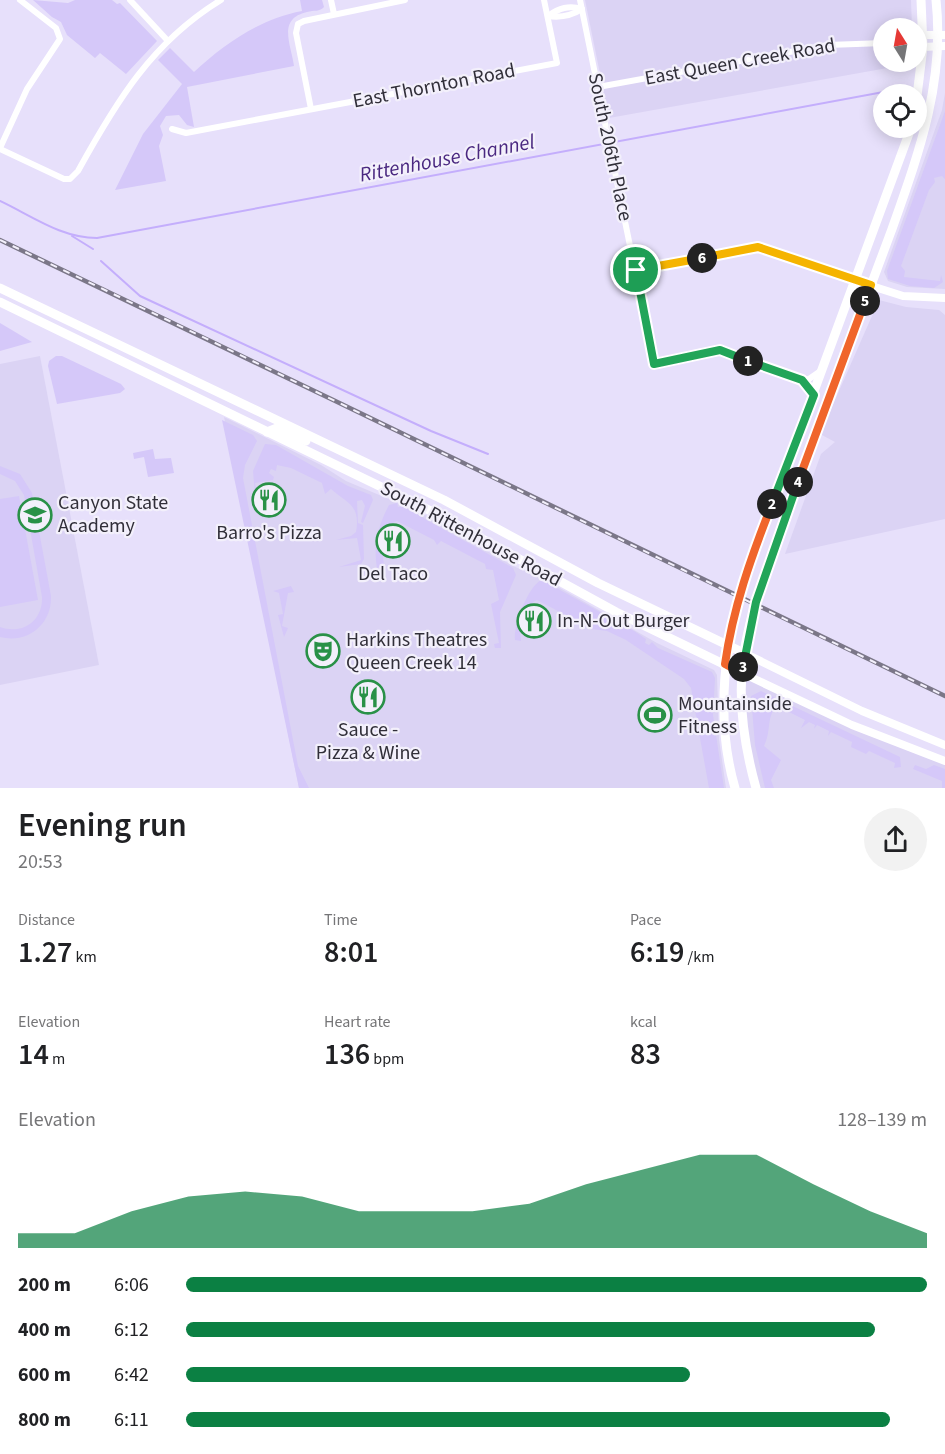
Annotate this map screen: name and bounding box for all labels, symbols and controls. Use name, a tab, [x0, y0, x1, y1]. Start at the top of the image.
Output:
north arrow	[873, 18, 927, 72]
map controls	[873, 18, 927, 138]
street label: East Queen Creek Road	[642, 31, 838, 93]
street label: East Thornton Road	[350, 57, 518, 115]
street label: South 206th Place	[581, 70, 639, 224]
button: locate	[873, 84, 927, 138]
water label: Rittenhouse Channel	[357, 126, 538, 190]
pin: 6	[687, 243, 717, 273]
pin	[610, 244, 661, 295]
text: 6	[698, 247, 706, 269]
icon: arrive	[619, 253, 652, 286]
pin: 5	[850, 286, 880, 316]
text: 5	[861, 290, 869, 312]
pin: 1	[733, 346, 763, 376]
text: 1	[744, 350, 752, 372]
pin: 4	[783, 467, 813, 497]
text: 4	[794, 471, 802, 493]
street label: South Rittenhouse Road	[375, 474, 567, 594]
restaurant icon: Barro's Pizza	[251, 482, 287, 518]
place label: Canyon State Academy	[58, 489, 168, 540]
pin: 2	[757, 489, 787, 519]
text: 2	[768, 493, 776, 515]
school or university icon: Canyon State Academy	[17, 497, 53, 533]
place label: Barro's Pizza	[216, 519, 322, 547]
restaurant icon: Del Taco	[375, 523, 411, 559]
place label: Del Taco	[358, 560, 428, 588]
restaurant icon: In-N-Out Burger	[516, 603, 552, 639]
place label: In-N-Out Burger	[557, 607, 690, 635]
place label: Harkins Theatres Queen Creek 14	[346, 626, 487, 677]
theatre icon: Harkins Theatres Queen Creek 14	[305, 633, 341, 669]
pin: 3	[728, 652, 758, 682]
text: 3	[739, 656, 747, 678]
restaurant icon: Sauce - Pizza & Wine	[350, 679, 386, 715]
place label: Mountainside Fitness	[678, 690, 792, 741]
sports icon: Mountainside Fitness	[637, 697, 673, 733]
place label: Sauce - Pizza & Wine	[316, 716, 420, 767]
text: Evening run	[18, 802, 187, 849]
button: share	[864, 808, 927, 871]
text: 20:53	[18, 848, 63, 876]
text: Distance	[18, 909, 75, 931]
text: Time	[324, 909, 358, 931]
text: Pace	[630, 909, 661, 931]
text: 1.27	[18, 931, 72, 974]
text: 8:01	[324, 931, 378, 974]
text: 6:19	[630, 931, 684, 974]
text: km	[72, 946, 97, 968]
text: /km	[684, 946, 714, 968]
text: Elevation	[18, 1011, 80, 1033]
text: Heart rate	[324, 1011, 391, 1033]
text: kcal	[630, 1011, 657, 1033]
text: 14	[18, 1033, 49, 1076]
text: 136	[324, 1033, 370, 1076]
text: 83	[630, 1033, 661, 1076]
text: m	[49, 1048, 65, 1070]
text: bpm	[370, 1048, 404, 1070]
text: Elevation	[18, 1106, 96, 1134]
text: 128–139 m	[837, 1106, 927, 1134]
text: 200 m	[18, 1271, 71, 1299]
text: 6:06	[114, 1271, 149, 1299]
text: 400 m	[18, 1316, 71, 1344]
text: 6:12	[114, 1316, 149, 1344]
text: 600 m	[18, 1361, 71, 1389]
text: 6:42	[114, 1361, 149, 1389]
text: 800 m	[18, 1406, 71, 1434]
text: 6:11	[114, 1406, 149, 1434]

